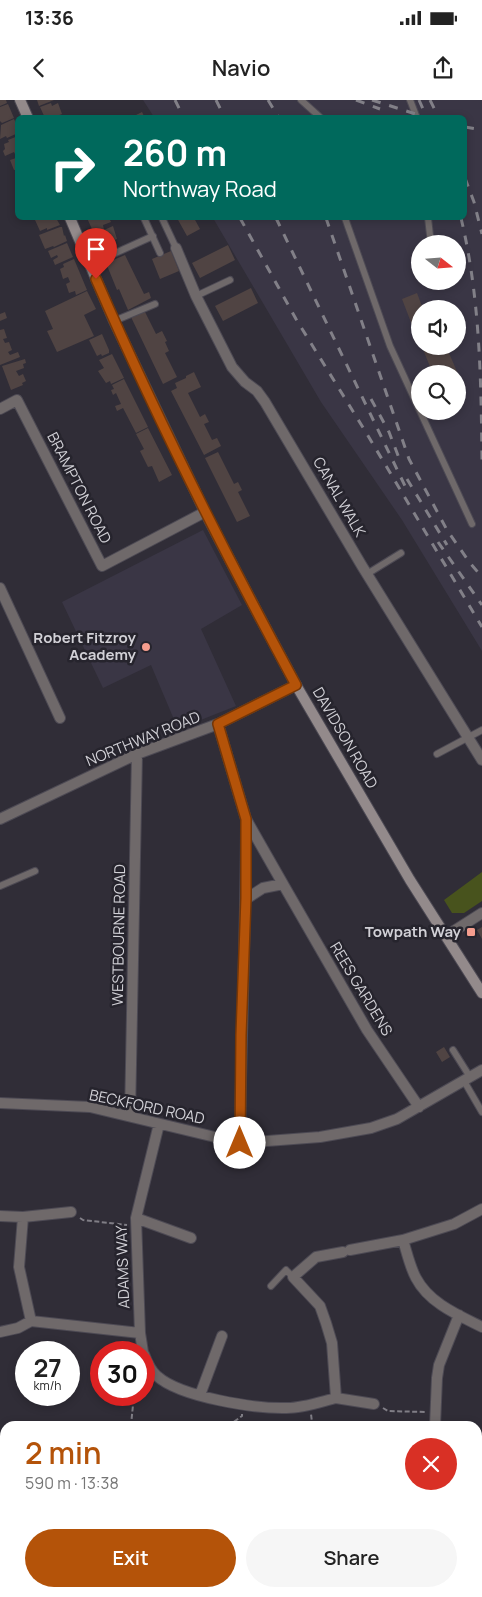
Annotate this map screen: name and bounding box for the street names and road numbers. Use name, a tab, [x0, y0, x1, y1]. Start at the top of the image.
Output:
street label: BRAMPTON ROAD	[42, 428, 117, 547]
street label: CANAL WALK	[308, 453, 371, 540]
street label: DAVIDSON ROAD	[308, 683, 383, 792]
street label: NORTHWAY ROAD	[82, 706, 203, 771]
street label: WESTBOURNE ROAD	[107, 864, 130, 1006]
street label: REES GARDENS	[325, 938, 398, 1039]
street label: BECKFORD ROAD	[87, 1084, 207, 1129]
street label: ADAMS WAY	[111, 1224, 134, 1309]

